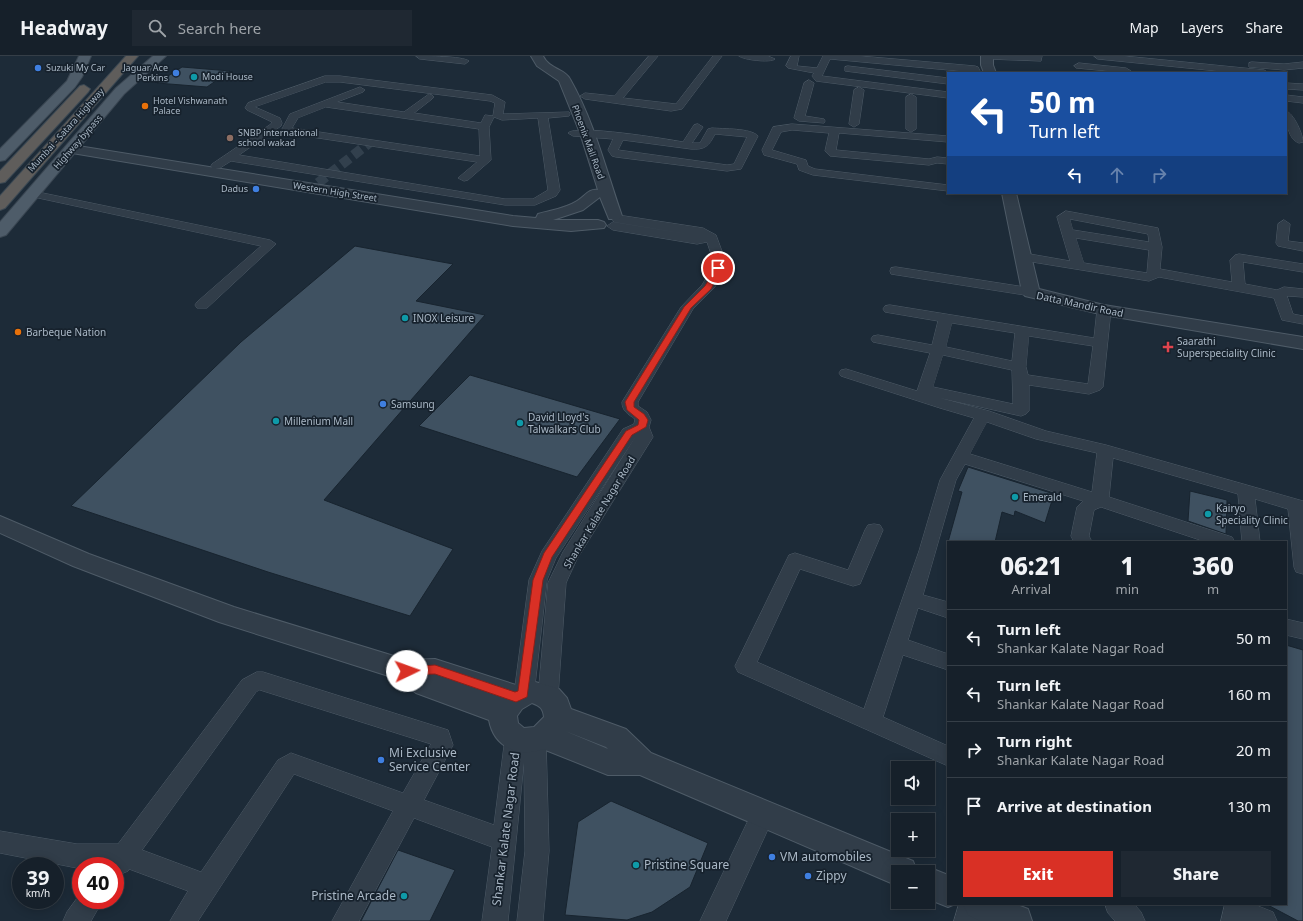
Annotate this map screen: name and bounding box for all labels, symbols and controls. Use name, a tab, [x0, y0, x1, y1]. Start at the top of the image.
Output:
search box	[132, 10, 412, 46]
text: Headway	[20, 15, 108, 41]
icon: search	[146, 17, 168, 39]
text: Search here	[178, 18, 261, 38]
text: Map	[1130, 18, 1159, 37]
text: Layers	[1181, 18, 1223, 37]
text: Share	[1245, 18, 1283, 37]
place label: Suzuki My Car	[46, 61, 106, 74]
place label: Jaguar Ace Perkins	[122, 61, 168, 84]
marker: Suzuki My Car	[33, 63, 43, 73]
marker: Jaguar Ace Perkins	[171, 68, 181, 78]
place label: Modi House	[202, 70, 253, 83]
marker: Modi House	[189, 72, 199, 82]
text: 50 m	[1029, 83, 1096, 121]
street label: Mumbai - Satara Highway	[24, 85, 107, 174]
icon: left	[963, 88, 1015, 140]
place label: Hotel Vishwanath Palace	[153, 94, 227, 117]
marker: Hotel Vishwanath Palace	[140, 101, 150, 111]
street label: Phoenix Mall Road	[569, 103, 608, 181]
street label: Highway bypass	[50, 112, 105, 172]
text: Turn left	[1029, 119, 1100, 143]
place label: SNBP international school wakad	[238, 126, 318, 149]
marker: SNBP international school wakad	[225, 133, 235, 143]
icon: left	[1064, 164, 1086, 186]
icon: ahead	[1106, 164, 1128, 186]
icon: right	[1148, 164, 1170, 186]
street label: Western High Street	[292, 178, 379, 205]
place label: Dadus	[221, 182, 248, 195]
marker: Dadus	[251, 184, 261, 194]
pin	[701, 251, 735, 285]
icon: arrive	[707, 257, 729, 279]
street label: Datta Mandir Road	[1035, 288, 1125, 320]
place label: INOX Leisure	[413, 311, 474, 325]
marker: INOX Leisure	[400, 313, 410, 323]
place label: Barbeque Nation	[26, 325, 106, 339]
marker: Barbeque Nation	[13, 327, 23, 337]
place label: Saarathi Superspeciality Clinic	[1177, 334, 1276, 360]
marker: Saarathi Superspeciality Clinic	[1162, 341, 1174, 353]
place label: Samsung	[391, 397, 435, 411]
marker: Samsung	[378, 399, 388, 409]
place label: David Lloyd's Talwalkars Club	[528, 410, 601, 436]
place label: Millenium Mall	[284, 414, 353, 428]
marker: Millenium Mall	[271, 416, 281, 426]
marker: David Lloyd's Talwalkars Club	[515, 418, 525, 428]
street label: Shankar Kalate Nagar Road	[560, 453, 638, 571]
place label: Emerald	[1023, 490, 1062, 504]
marker: Emerald	[1010, 492, 1020, 502]
place label: Kairyo Speciality Clinic	[1216, 501, 1288, 527]
marker: Kairyo Speciality Clinic	[1203, 509, 1213, 519]
text: 06:21	[1000, 549, 1062, 582]
text: 1	[1120, 549, 1134, 582]
text: 360	[1192, 549, 1234, 582]
text: Arrival	[1011, 580, 1051, 598]
text: min	[1116, 580, 1139, 598]
text: m	[1207, 580, 1219, 598]
text: Turn left	[997, 619, 1061, 639]
icon: left	[963, 627, 985, 649]
text: 50 m	[1236, 628, 1271, 648]
text: Shankar Kalate Nagar Road	[997, 639, 1164, 657]
position arrow	[386, 650, 428, 692]
text: Turn left	[997, 675, 1061, 695]
icon: left	[963, 683, 985, 705]
text: 160 m	[1227, 684, 1271, 704]
text: Shankar Kalate Nagar Road	[997, 695, 1164, 713]
text: Turn right	[997, 731, 1072, 751]
icon: right	[963, 739, 985, 761]
text: 20 m	[1236, 740, 1271, 760]
place label: Mi Exclusive Service Center	[389, 744, 470, 775]
street label: Shankar Kalate Nagar Road	[488, 751, 523, 907]
text: Shankar Kalate Nagar Road	[997, 751, 1164, 769]
marker: Mi Exclusive Service Center	[376, 755, 386, 765]
map controls	[891, 761, 935, 909]
button: sound	[891, 761, 935, 805]
icon: arrive	[963, 795, 985, 817]
text: Arrive at destination	[997, 796, 1152, 816]
text: 130 m	[1227, 796, 1271, 816]
button: +	[891, 813, 935, 857]
place label: VM automobiles	[780, 848, 872, 865]
button: Exit	[963, 851, 1113, 897]
button: Share	[1121, 851, 1271, 897]
marker: VM automobiles	[767, 852, 777, 862]
place label: Pristine Square	[644, 856, 730, 873]
speed limit sign: 40	[72, 857, 124, 909]
marker: Pristine Square	[631, 860, 641, 870]
text: 39	[27, 864, 49, 891]
button: −	[891, 865, 935, 909]
place label: Zippy	[816, 867, 847, 884]
marker: Zippy	[803, 871, 813, 881]
text: km/h	[26, 886, 50, 900]
place label: Pristine Arcade	[311, 887, 396, 904]
marker: Pristine Arcade	[399, 891, 409, 901]

